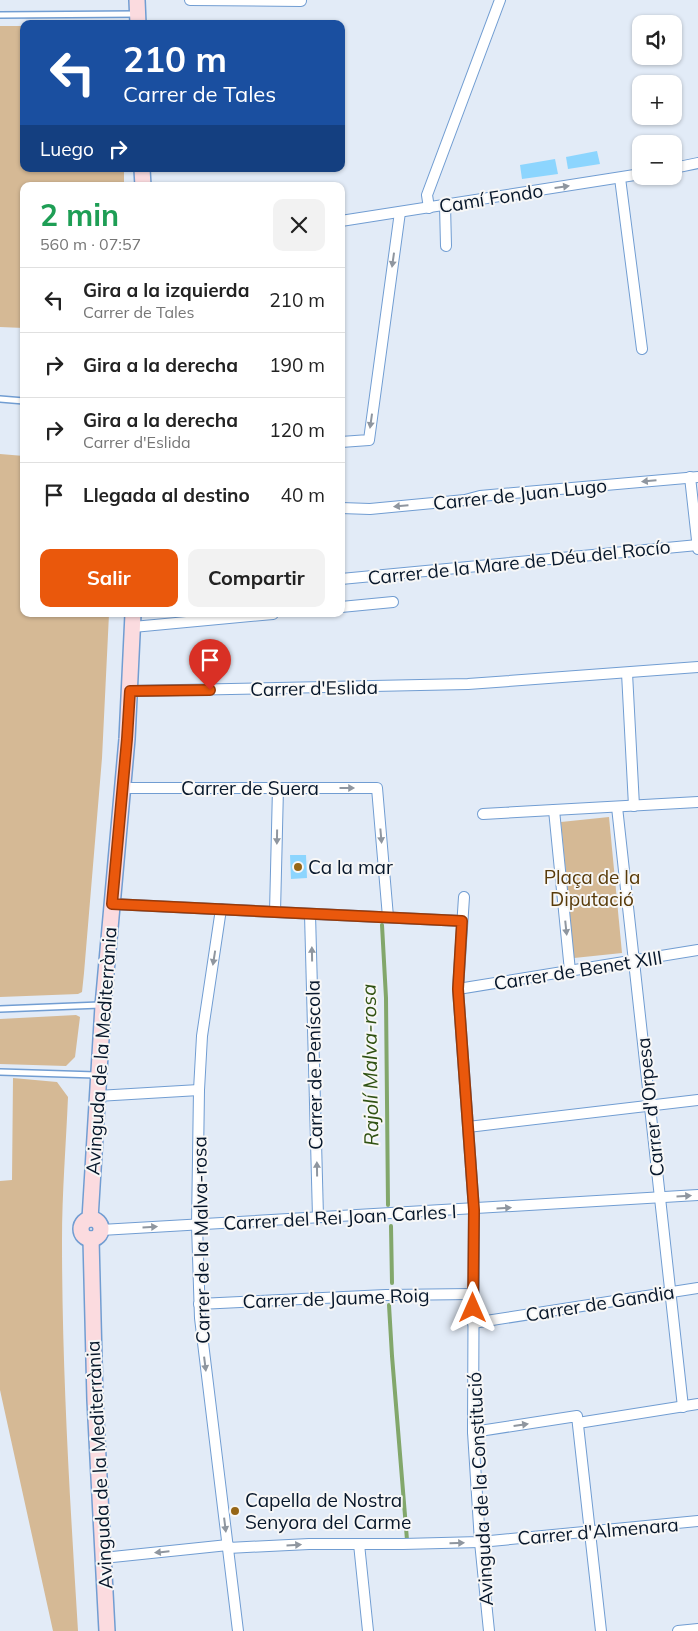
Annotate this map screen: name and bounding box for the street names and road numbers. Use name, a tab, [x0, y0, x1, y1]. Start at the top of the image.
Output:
street label: Camí Fondo	[437, 178, 545, 218]
street label: Carrer de Juan Lugo	[432, 473, 608, 515]
street label: Carrer de la Mare de Déu del Rocío	[366, 534, 672, 590]
street label: Carrer d'Eslida	[250, 675, 378, 701]
street label: Carrer de Suera	[181, 776, 319, 800]
street label: Avinguda de la Mediterrània	[80, 926, 122, 1176]
street label: Carrer de Benet XIII	[492, 945, 664, 995]
street label: Carrer de Peníscola	[301, 980, 327, 1150]
street label: Carrer d'Orpesa	[631, 1036, 669, 1178]
street label: Carrer de la Malva-rosa	[187, 1136, 215, 1344]
street label: Carrer del Rei Joan Carles I	[223, 1199, 457, 1235]
street label: Carrer de Gandia	[524, 1279, 676, 1327]
street label: Carrer de Jaume Roig	[242, 1283, 430, 1313]
street label: Avinguda de la Mediterrània	[81, 1340, 117, 1590]
street label: Avinguda de la Constitució	[462, 1371, 498, 1607]
street label: Carrer d'Almenara	[516, 1512, 680, 1550]

